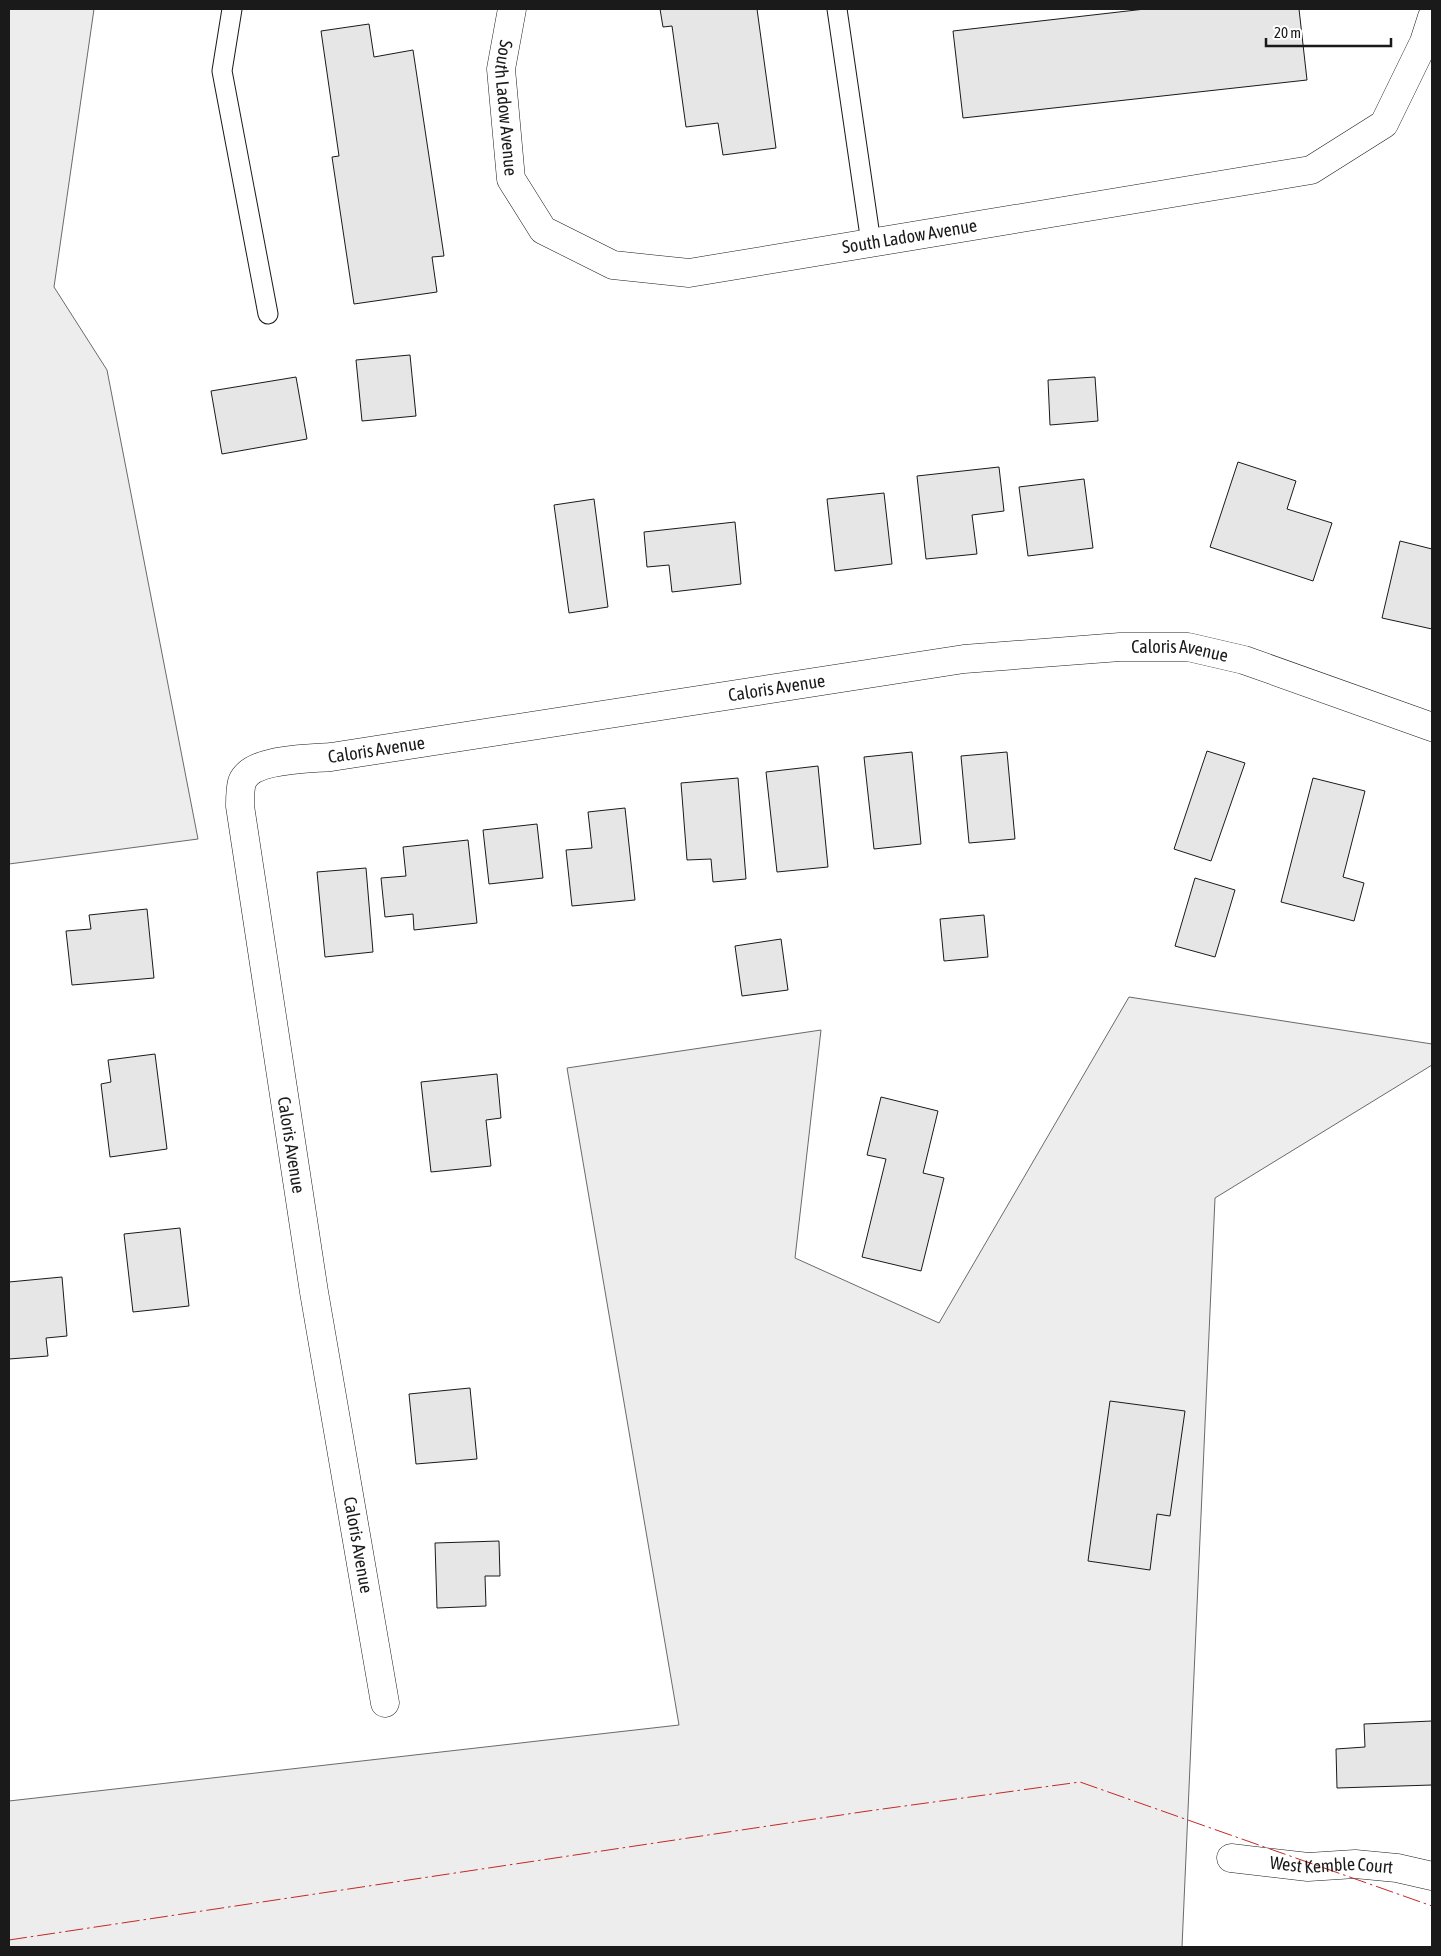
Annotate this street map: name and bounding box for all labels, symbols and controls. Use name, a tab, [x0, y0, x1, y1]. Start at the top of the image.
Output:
scale bar	[1266, 15, 1391, 47]
text: 20 m	[1274, 24, 1301, 41]
street label: South Ladow Avenue	[491, 38, 522, 177]
street label: South Ladow Avenue	[841, 214, 979, 257]
street label: Caloris Avenue	[1131, 636, 1230, 666]
street label: Caloris Avenue	[727, 670, 827, 705]
street label: Caloris Avenue	[327, 732, 426, 767]
street label: Caloris Avenue	[273, 1095, 310, 1195]
street label: Caloris Avenue	[340, 1495, 377, 1595]
street label: West Kemble Court	[1269, 1852, 1394, 1878]

